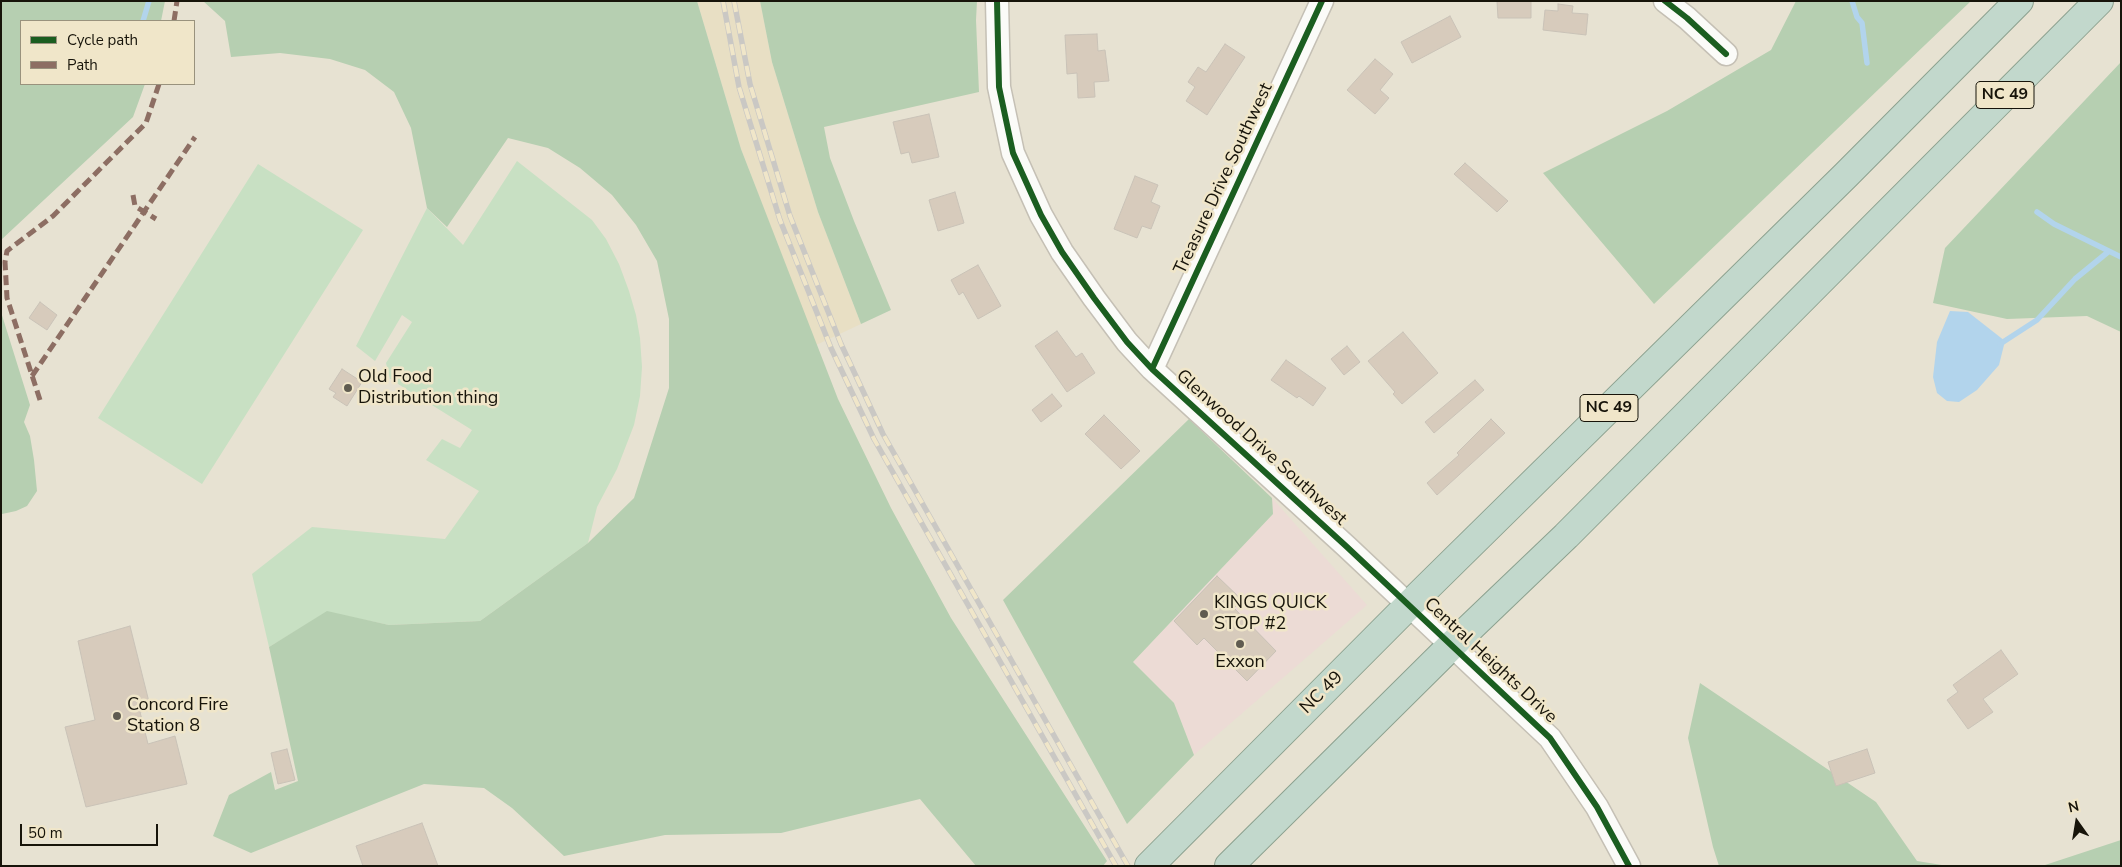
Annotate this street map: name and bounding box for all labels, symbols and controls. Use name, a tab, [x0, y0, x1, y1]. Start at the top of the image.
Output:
legend	[20, 20, 195, 85]
text: Cycle path	[67, 30, 138, 50]
text: Path	[67, 55, 98, 75]
street label: Treasure Drive Southwest	[1170, 80, 1278, 278]
road number: NC 49	[1976, 82, 2034, 108]
street label: Glenwood Drive Southwest	[1171, 366, 1351, 530]
place label: Old Food Distribution thing	[358, 367, 498, 409]
marker: Old Food Distribution thing	[342, 382, 354, 394]
road number: NC 49	[1580, 394, 1638, 422]
place label: KINGS QUICK STOP #2	[1214, 593, 1327, 636]
street label: Central Heights Drive	[1419, 594, 1561, 728]
marker: KINGS QUICK STOP #2	[1198, 608, 1210, 620]
marker: Exxon	[1234, 638, 1246, 650]
place label: Exxon	[1215, 652, 1265, 674]
street label: NC 49	[1296, 667, 1348, 719]
place label: Concord Fire Station 8	[127, 695, 228, 738]
marker: Concord Fire Station 8	[111, 710, 123, 722]
text: N	[2066, 796, 2081, 817]
north arrow	[2052, 797, 2102, 847]
scale bar	[22, 814, 160, 846]
text: 50 m	[28, 823, 63, 843]

